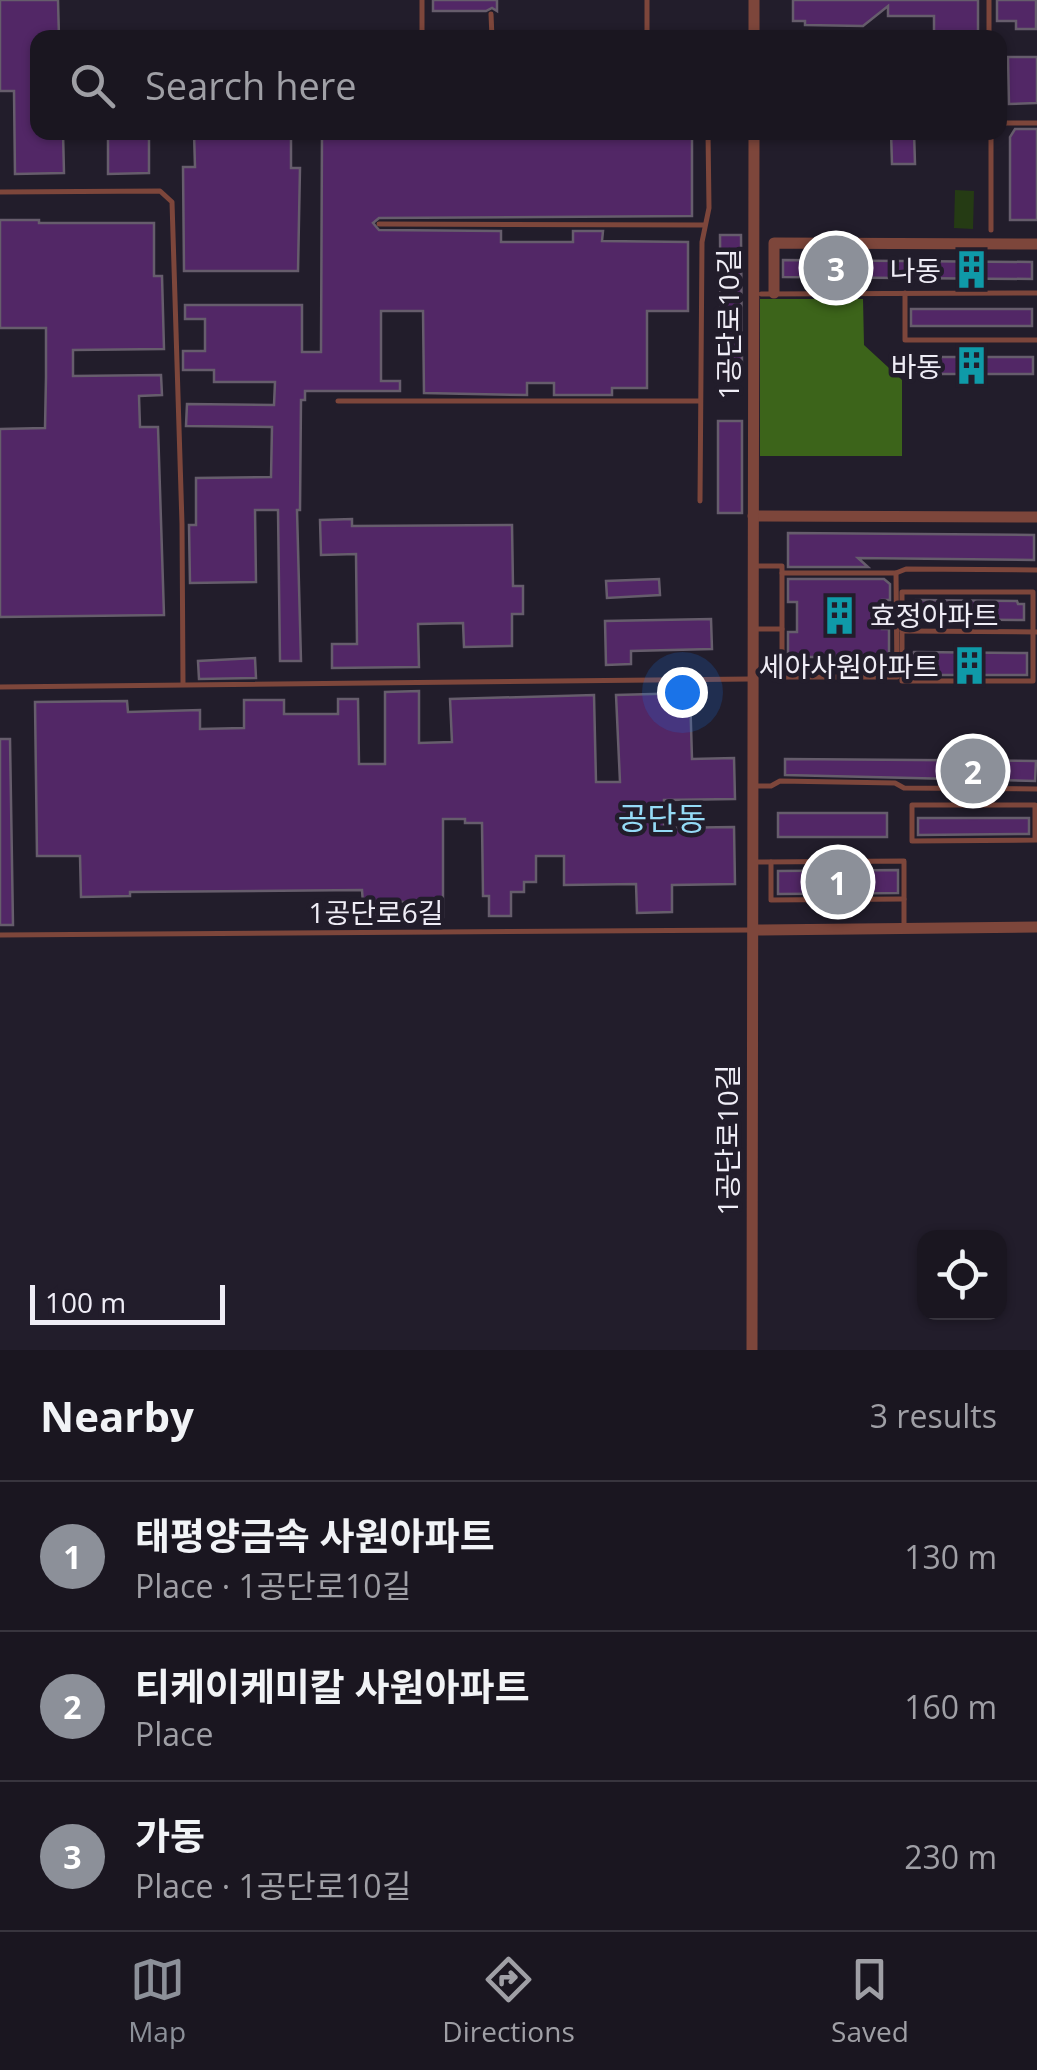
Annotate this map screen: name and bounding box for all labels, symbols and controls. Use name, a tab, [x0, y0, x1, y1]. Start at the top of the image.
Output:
search box	[30, 30, 1007, 140]
icon: search	[65, 58, 120, 113]
text: Search here	[145, 59, 357, 111]
pin: 3	[804, 230, 868, 306]
street label: 1공단로10길	[709, 248, 747, 400]
building icon: 나동	[950, 249, 992, 291]
place label: 나동	[889, 251, 941, 289]
building icon: 바동	[951, 345, 993, 387]
place label: 바동	[890, 347, 942, 385]
building icon: 효정아파트	[819, 594, 861, 636]
place label: 효정아파트	[870, 596, 999, 634]
building icon: 세아사원아파트	[948, 645, 990, 687]
place label: 세아사원아파트	[759, 647, 939, 685]
your location	[657, 667, 708, 718]
pin: 2	[940, 734, 1006, 808]
district label: 공단동	[618, 796, 706, 839]
pin: 1	[806, 844, 870, 920]
street label: 1공단로6길	[308, 893, 444, 931]
street label: 1공단로10길	[708, 1064, 746, 1216]
map controls	[917, 1230, 1007, 1320]
button: locate	[917, 1230, 1007, 1320]
scale bar	[30, 1280, 225, 1324]
text: 100 m	[45, 1283, 126, 1321]
text: Nearby	[40, 1387, 194, 1444]
text: 3 results	[870, 1394, 997, 1437]
text: 태평양금속 사원아파트	[135, 1509, 494, 1561]
text: 1	[63, 1535, 82, 1578]
text: 130 m	[904, 1535, 997, 1578]
text: Place · 1공단로10길	[135, 1564, 411, 1607]
text: 티케이케미칼 사원아파트	[135, 1660, 529, 1712]
text: 2	[63, 1685, 82, 1728]
text: 160 m	[904, 1685, 997, 1728]
text: Place	[135, 1712, 213, 1755]
text: 가동	[135, 1809, 205, 1861]
text: 3	[63, 1835, 82, 1878]
text: 230 m	[904, 1835, 997, 1878]
text: Place · 1공단로10길	[135, 1864, 411, 1907]
tab: Map	[128, 1952, 186, 2050]
tab: Directions	[442, 1952, 575, 2050]
tab: Saved	[831, 1952, 909, 2050]

